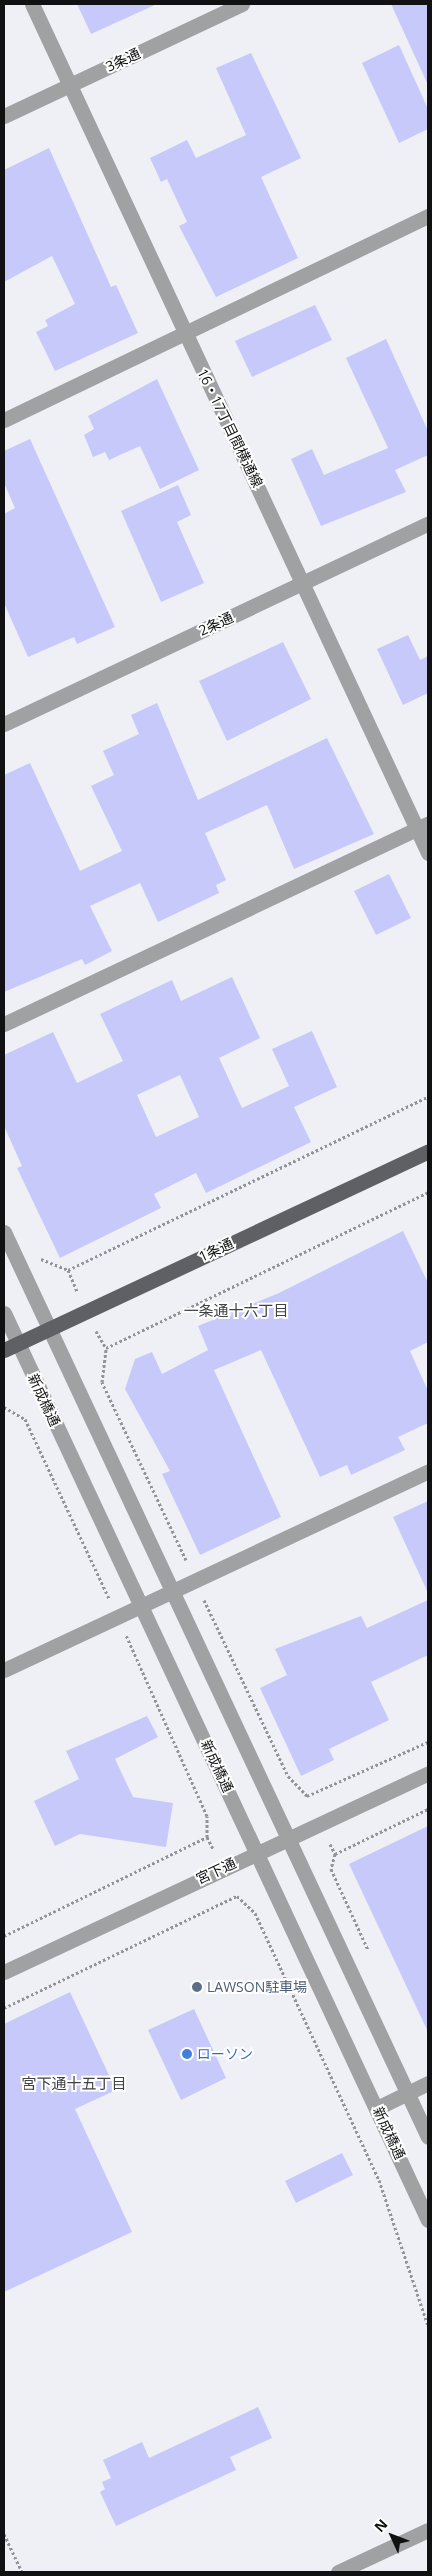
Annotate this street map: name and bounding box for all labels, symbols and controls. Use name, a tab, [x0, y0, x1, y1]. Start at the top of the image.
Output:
street label: 3条通	[103, 45, 143, 75]
street label: 16・17丁目間横通線	[194, 366, 266, 490]
street label: 2条通	[196, 609, 236, 639]
street label: 1条通	[196, 1235, 236, 1265]
district label: 一条通十六丁目	[184, 1302, 288, 1320]
street label: 新成橋通	[25, 1371, 63, 1429]
street label: 新成橋通	[198, 1737, 236, 1795]
street label: 宮下通	[193, 1855, 239, 1887]
place label: LAWSON駐車場	[207, 1979, 307, 1995]
marker: LAWSON駐車場	[191, 1981, 203, 1993]
place label: ローソン	[197, 2046, 253, 2062]
marker: ローソン	[181, 2048, 193, 2060]
district label: 宮下通十五丁目	[22, 2075, 126, 2093]
street label: 新成橋通	[370, 2104, 408, 2162]
north arrow	[367, 2511, 417, 2561]
text: N	[370, 2515, 391, 2536]

